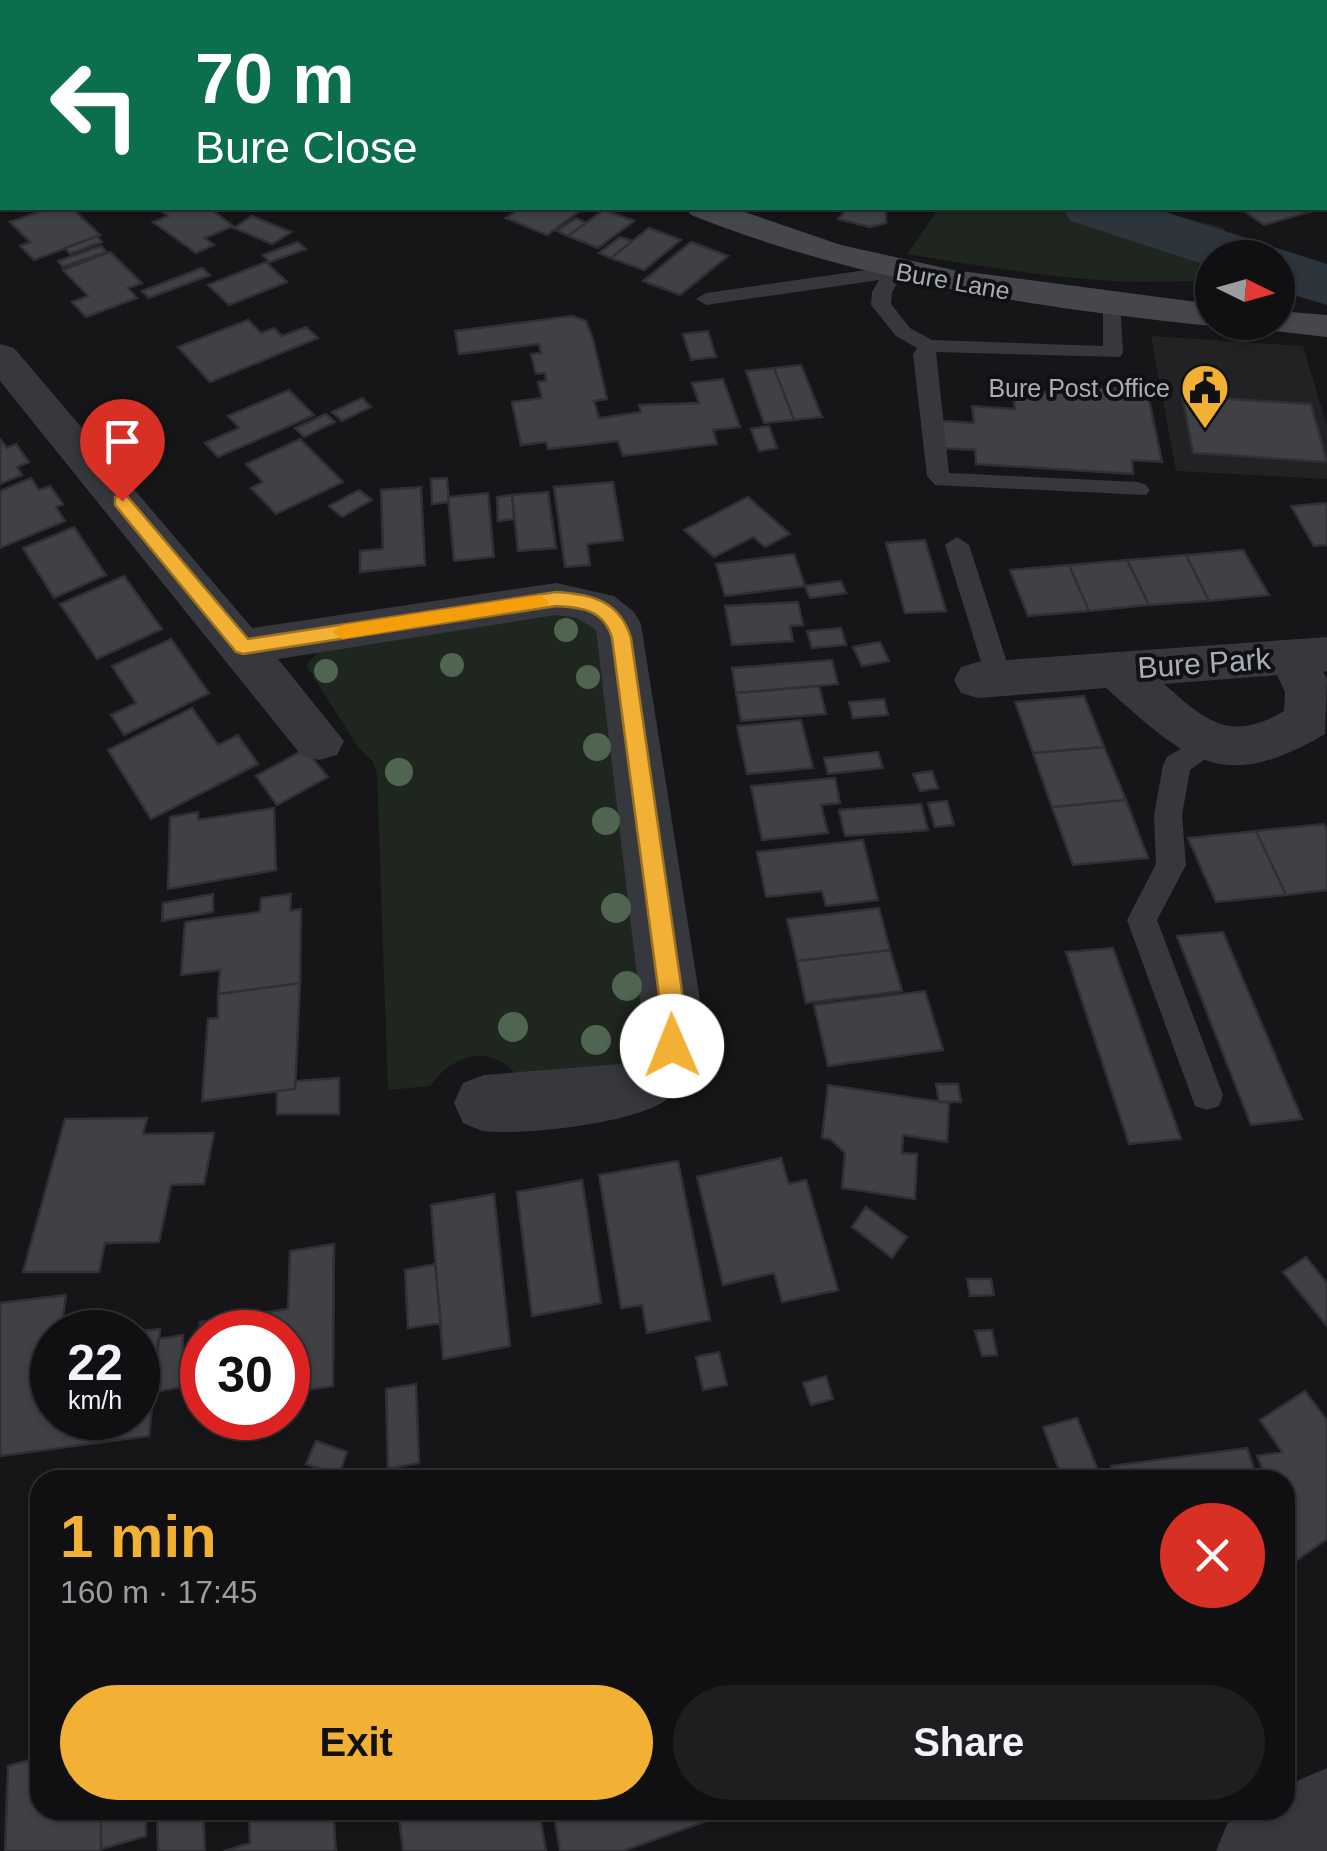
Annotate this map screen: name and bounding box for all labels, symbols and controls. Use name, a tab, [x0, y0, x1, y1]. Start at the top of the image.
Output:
icon: left	[30, 40, 160, 170]
text: 70 m	[195, 40, 355, 118]
text: Bure Close	[195, 122, 418, 173]
north arrow	[1195, 240, 1295, 340]
map controls	[1195, 240, 1295, 340]
street label: Bure Lane	[894, 257, 1012, 305]
public building icon: Bure Post Office	[1179, 362, 1231, 430]
place label: Bure Post Office	[988, 374, 1170, 402]
pin	[80, 399, 165, 502]
icon: arrive	[95, 414, 150, 469]
street label: Bure Park	[1136, 642, 1273, 684]
position arrow	[620, 994, 724, 1098]
speed limit sign: 30	[180, 1310, 310, 1440]
text: 22	[67, 1335, 123, 1391]
text: km/h	[68, 1386, 122, 1414]
text: 1 min	[60, 1503, 217, 1570]
button: close	[1160, 1503, 1265, 1608]
text: 160 m · 17:45	[60, 1574, 257, 1610]
button: Exit	[60, 1685, 653, 1800]
button: Share	[673, 1685, 1265, 1800]

